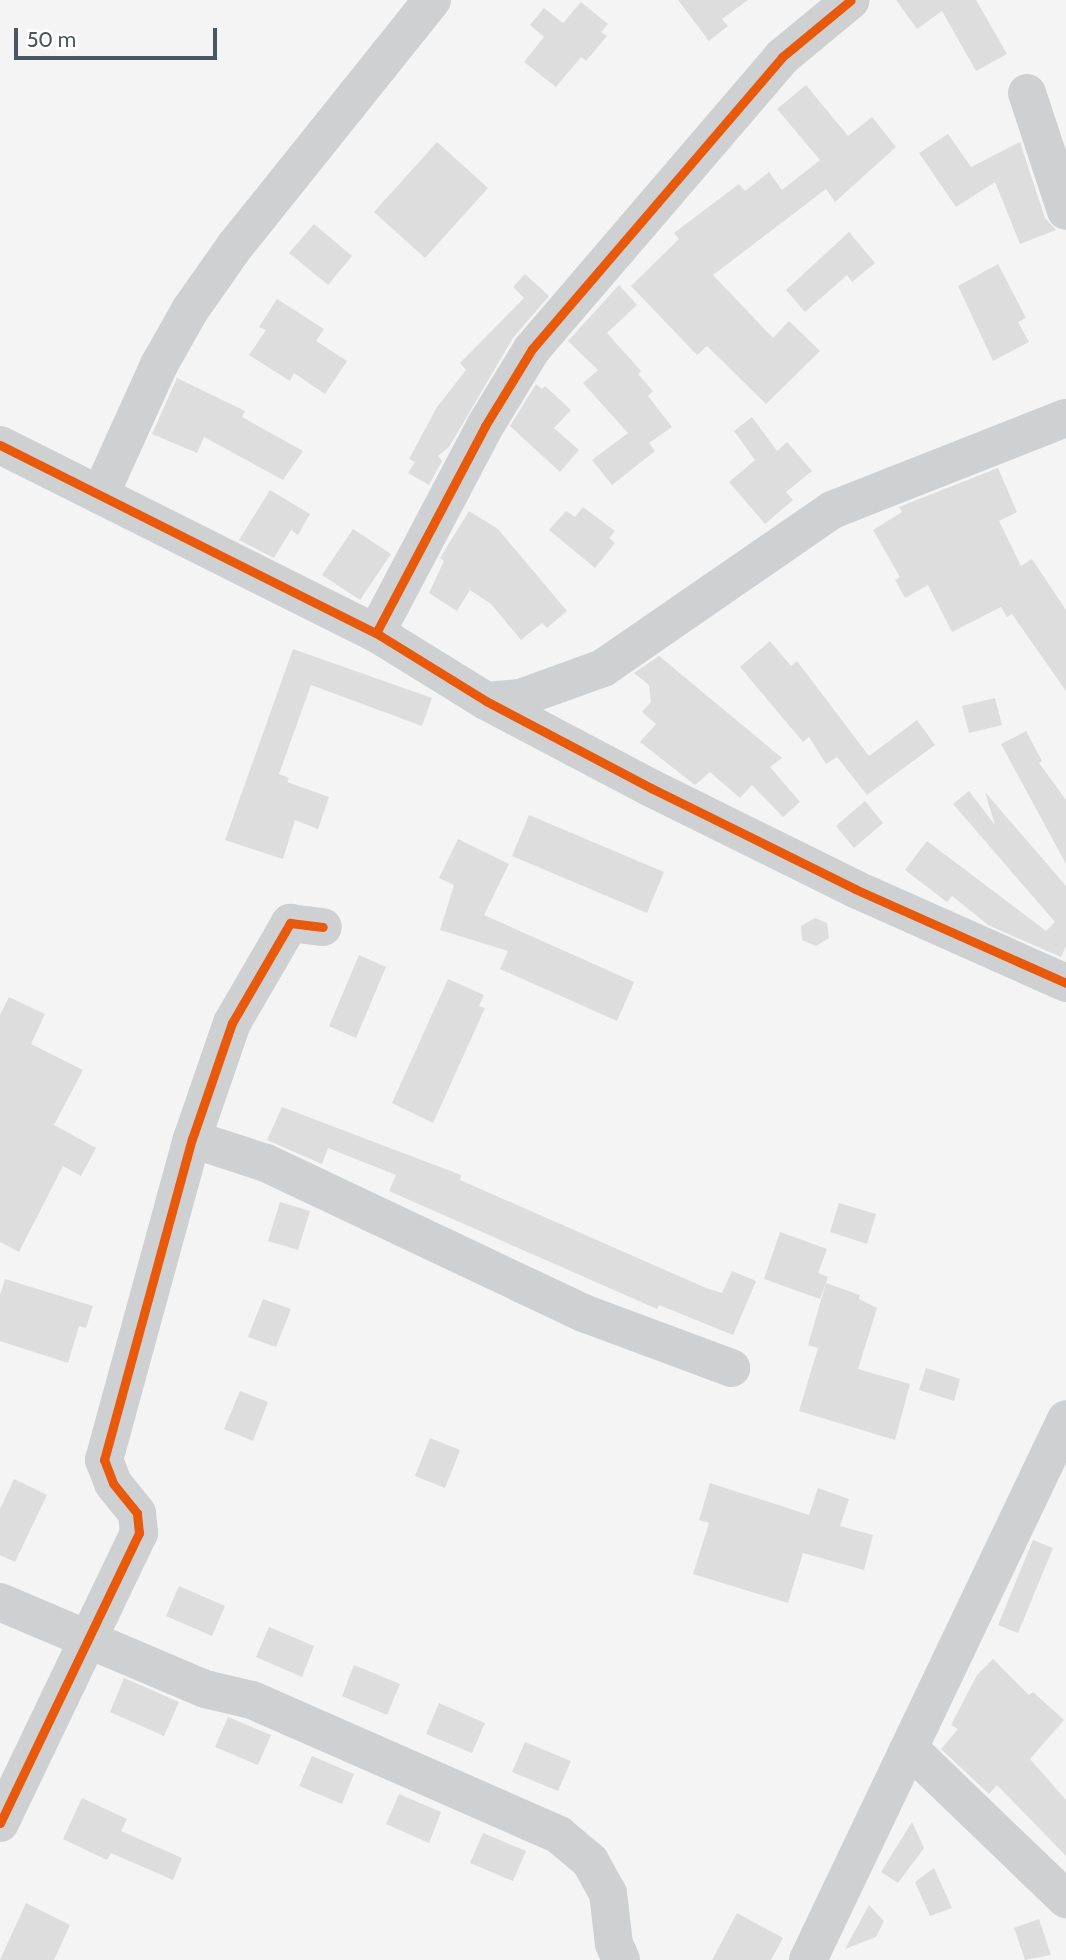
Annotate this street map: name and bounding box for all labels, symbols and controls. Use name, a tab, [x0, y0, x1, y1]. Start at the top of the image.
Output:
scale bar	[18, 14, 220, 58]
text: 50 m	[27, 27, 76, 52]

